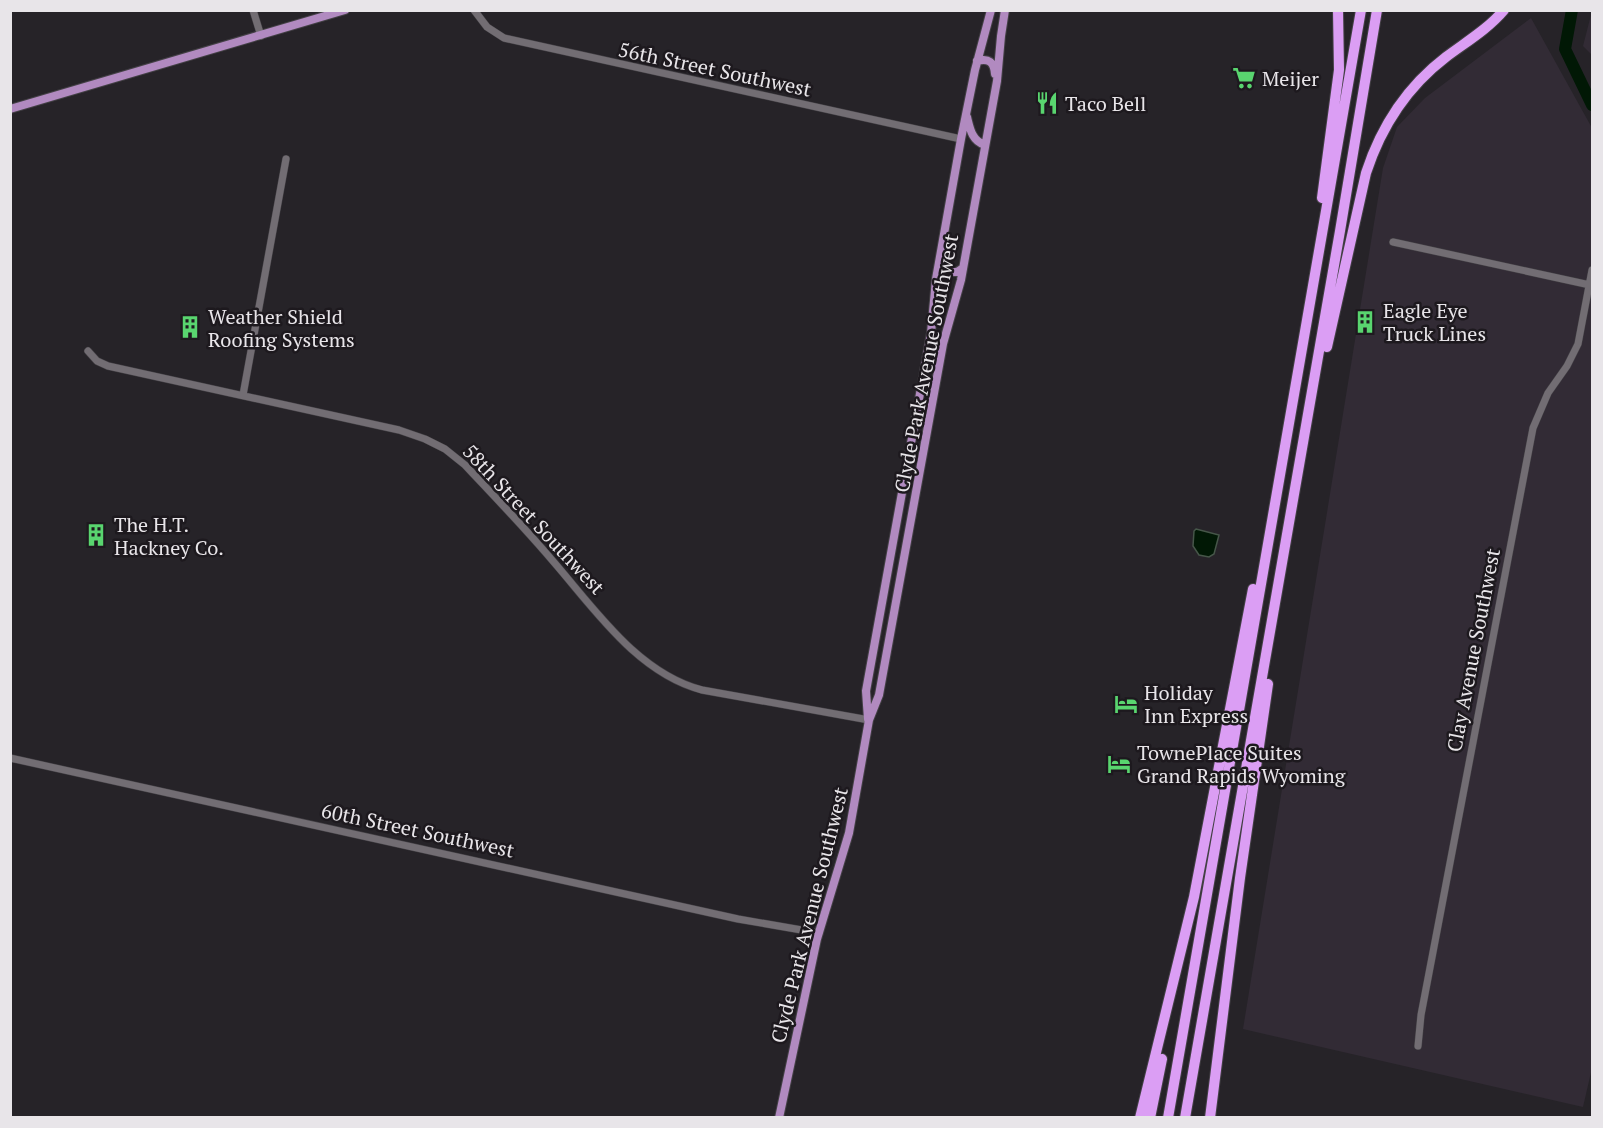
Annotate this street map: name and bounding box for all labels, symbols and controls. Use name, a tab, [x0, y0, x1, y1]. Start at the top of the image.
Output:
street label: 56th Street Southwest	[616, 35, 814, 103]
supermarket icon: Meijer	[1231, 65, 1257, 91]
place label: Meijer	[1262, 65, 1319, 92]
restaurant icon: Taco Bell	[1034, 90, 1060, 116]
place label: Taco Bell	[1065, 90, 1146, 117]
street label: Clyde Park Avenue Southwest	[888, 231, 964, 495]
place label: Eagle Eye Truck Lines	[1383, 297, 1486, 347]
place label: Weather Shield Roofing Systems	[208, 303, 355, 353]
building icon: Eagle Eye Truck Lines	[1352, 309, 1378, 335]
building icon: Weather Shield Roofing Systems	[177, 314, 203, 340]
street label: 58th Street Southwest	[457, 438, 611, 600]
place label: The H.T. Hackney Co.	[114, 511, 224, 561]
building icon: The H.T. Hackney Co.	[83, 522, 109, 548]
street label: Clay Avenue Southwest	[1440, 545, 1506, 754]
place label: Holiday Inn Express	[1144, 679, 1248, 729]
hotel icon: Holiday Inn Express	[1113, 691, 1139, 717]
place label: TownePlace Suites Grand Rapids Wyoming	[1137, 739, 1346, 789]
hotel icon: TownePlace Suites Grand Rapids Wyoming	[1106, 751, 1132, 777]
street label: Clyde Park Avenue Southwest	[764, 784, 854, 1046]
street label: 60th Street Southwest	[319, 796, 517, 864]

